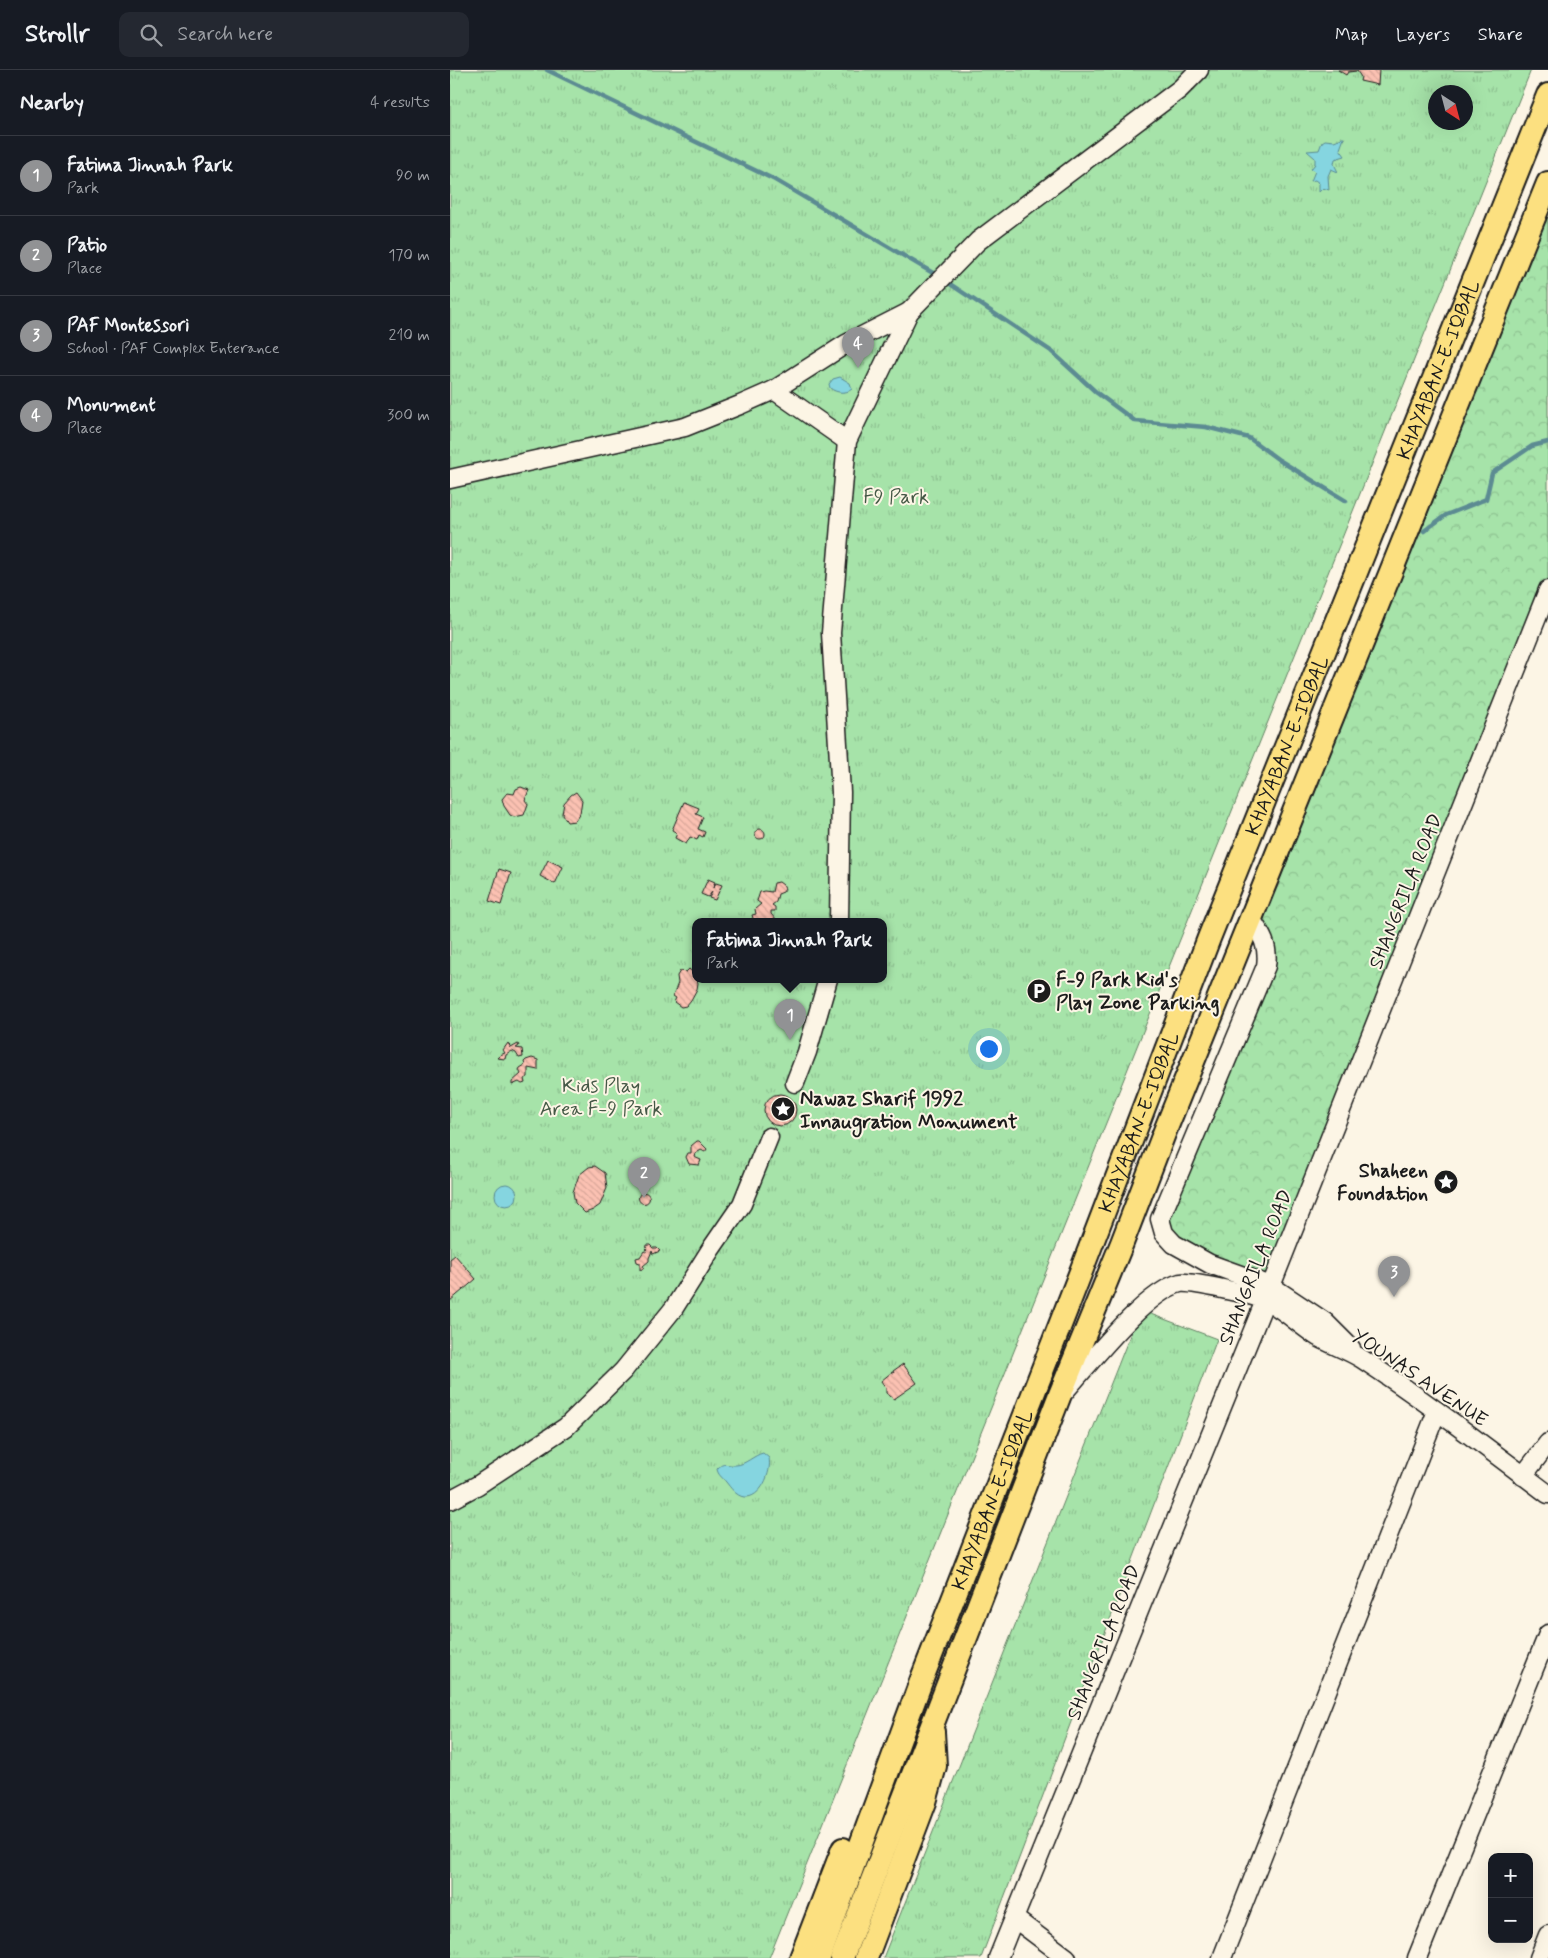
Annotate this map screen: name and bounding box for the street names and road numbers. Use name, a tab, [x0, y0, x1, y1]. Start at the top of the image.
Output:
street label: KHAYABAN-E-IQBAL	[1391, 276, 1487, 464]
street label: KHAYABAN-E-IQBAL	[1240, 652, 1336, 840]
street label: SHANGRILA ROAD	[1363, 810, 1450, 973]
street label: KHAYABAN-E-IQBAL	[1093, 1028, 1187, 1217]
street label: SHANGRILA ROAD	[1213, 1186, 1300, 1349]
street label: YOUNAS AVENUE	[1346, 1323, 1493, 1434]
street label: KHAYABAN-E-IQBAL	[946, 1406, 1041, 1594]
street label: SHANGRILA ROAD	[1061, 1561, 1148, 1724]

